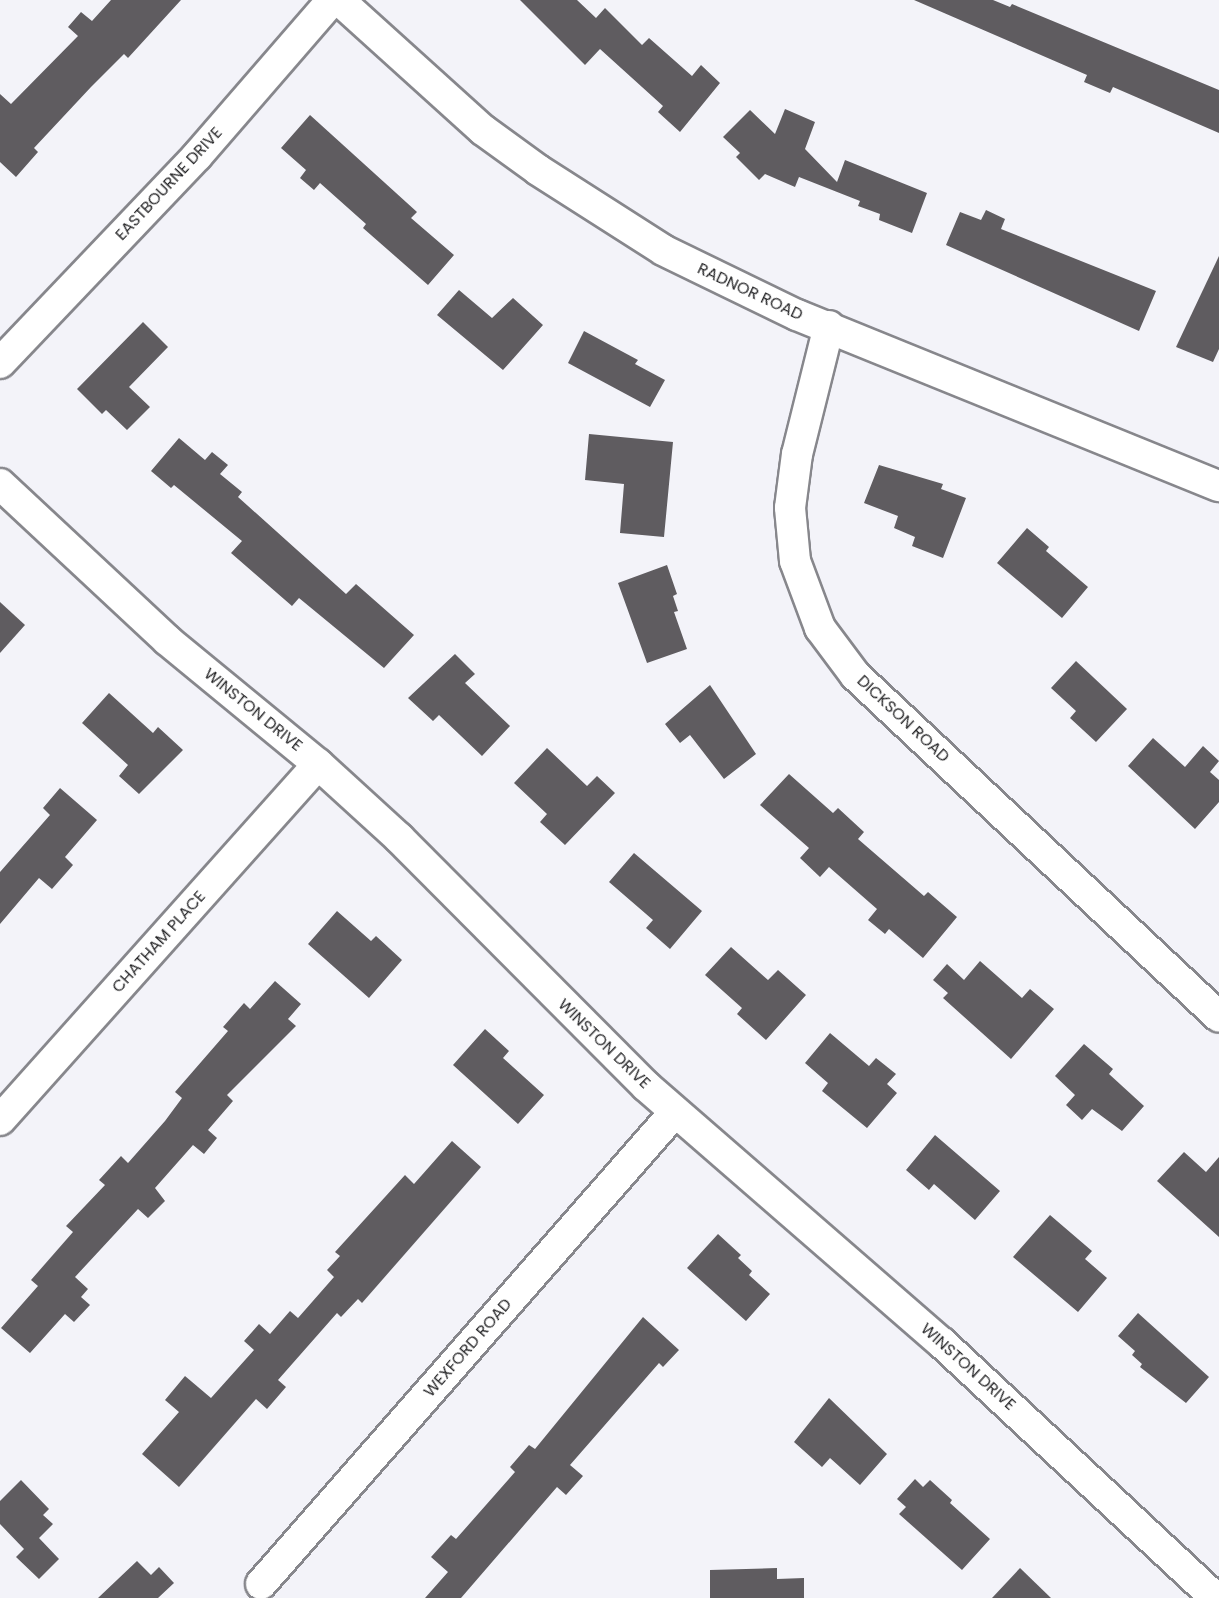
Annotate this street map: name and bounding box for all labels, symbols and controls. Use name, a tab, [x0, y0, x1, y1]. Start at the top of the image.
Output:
street label: EASTBOURNE DRIVE	[112, 123, 226, 245]
street label: RADNOR ROAD	[694, 259, 806, 325]
street label: WINSTON DRIVE	[200, 664, 306, 756]
street label: DICKSON ROAD	[853, 671, 953, 767]
street label: CHATHAM PLACE	[108, 887, 210, 997]
street label: WINSTON DRIVE	[554, 995, 654, 1093]
street label: WEXFORD ROAD	[420, 1295, 516, 1401]
street label: WINSTON DRIVE	[917, 1319, 1019, 1415]

